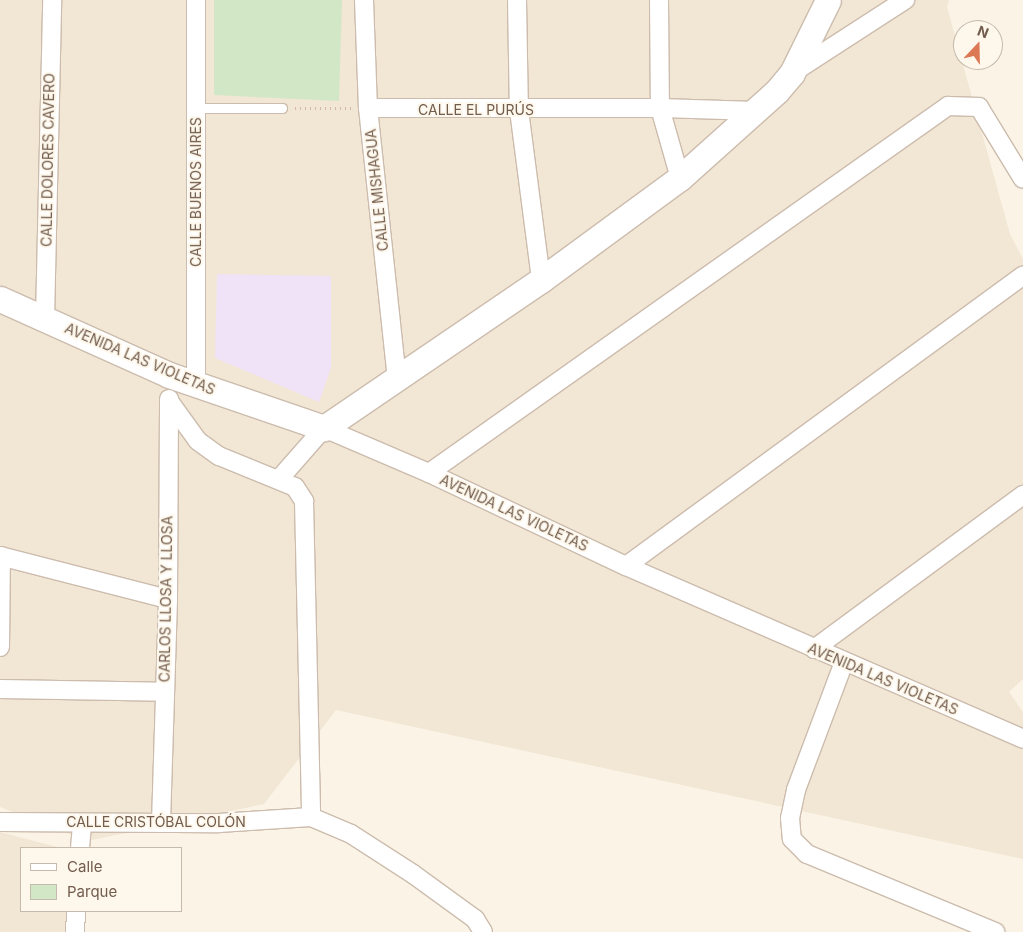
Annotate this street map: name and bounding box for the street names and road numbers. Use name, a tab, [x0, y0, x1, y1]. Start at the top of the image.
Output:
street label: CALLE DOLORES CAVERO	[38, 73, 58, 247]
street label: CALLE EL PURÚS	[418, 102, 534, 118]
street label: CALLE BUENOS AIRES	[188, 117, 204, 267]
street label: CALLE MISHAGUA	[362, 128, 392, 252]
street label: AVENIDA LAS VIOLETAS	[62, 320, 218, 398]
street label: AVENIDA LAS VIOLETAS	[437, 471, 591, 555]
street label: CARLOS LLOSA Y LLOSA	[156, 516, 176, 682]
street label: AVENIDA LAS VIOLETAS	[805, 640, 961, 718]
street label: CALLE CRISTÓBAL COLÓN	[66, 814, 246, 830]

